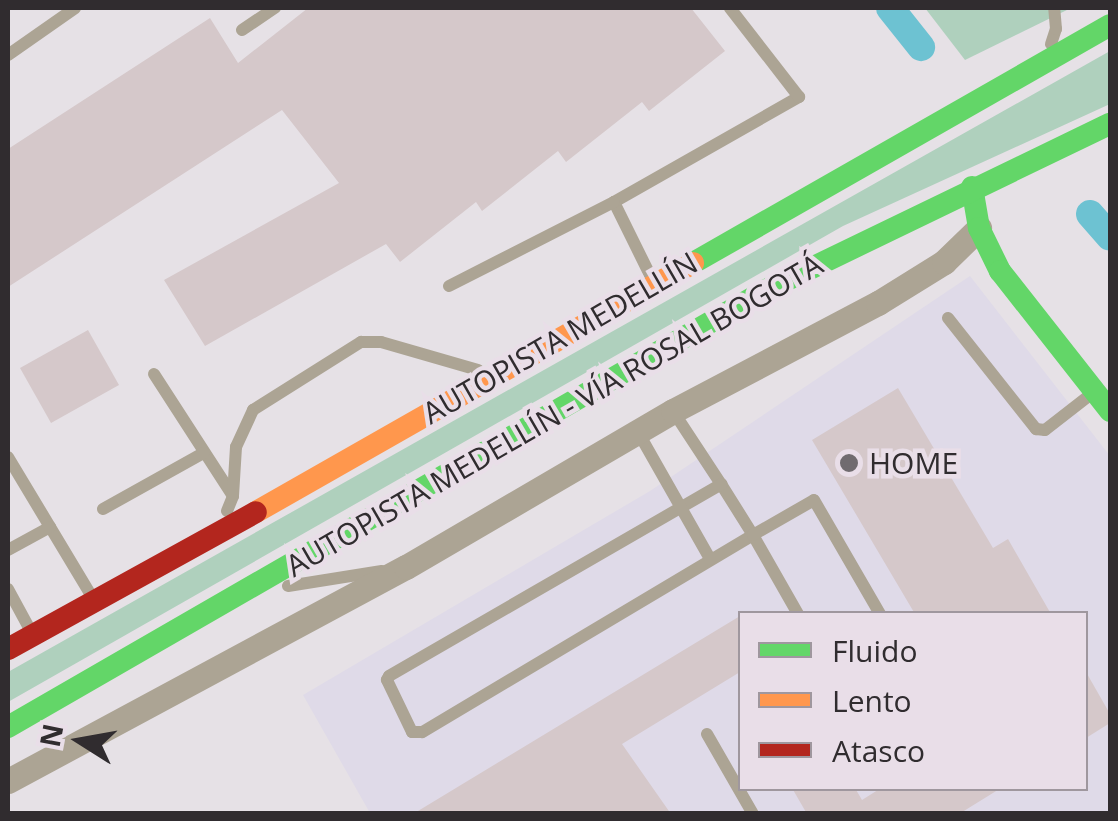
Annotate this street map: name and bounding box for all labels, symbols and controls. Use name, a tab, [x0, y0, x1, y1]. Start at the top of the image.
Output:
street label: AUTOPISTA MEDELLÍN	[416, 245, 704, 431]
street label: AUTOPISTA MEDELLÍN - VÍA ROSAL BOGOTÁ	[279, 246, 829, 584]
place label: HOME	[869, 445, 958, 481]
marker: HOME	[838, 452, 860, 474]
legend	[738, 611, 1088, 791]
text: Fluido	[832, 630, 917, 671]
text: Lento	[832, 680, 912, 721]
north arrow	[30, 691, 130, 791]
text: N	[30, 720, 71, 750]
text: Atasco	[832, 730, 925, 771]

